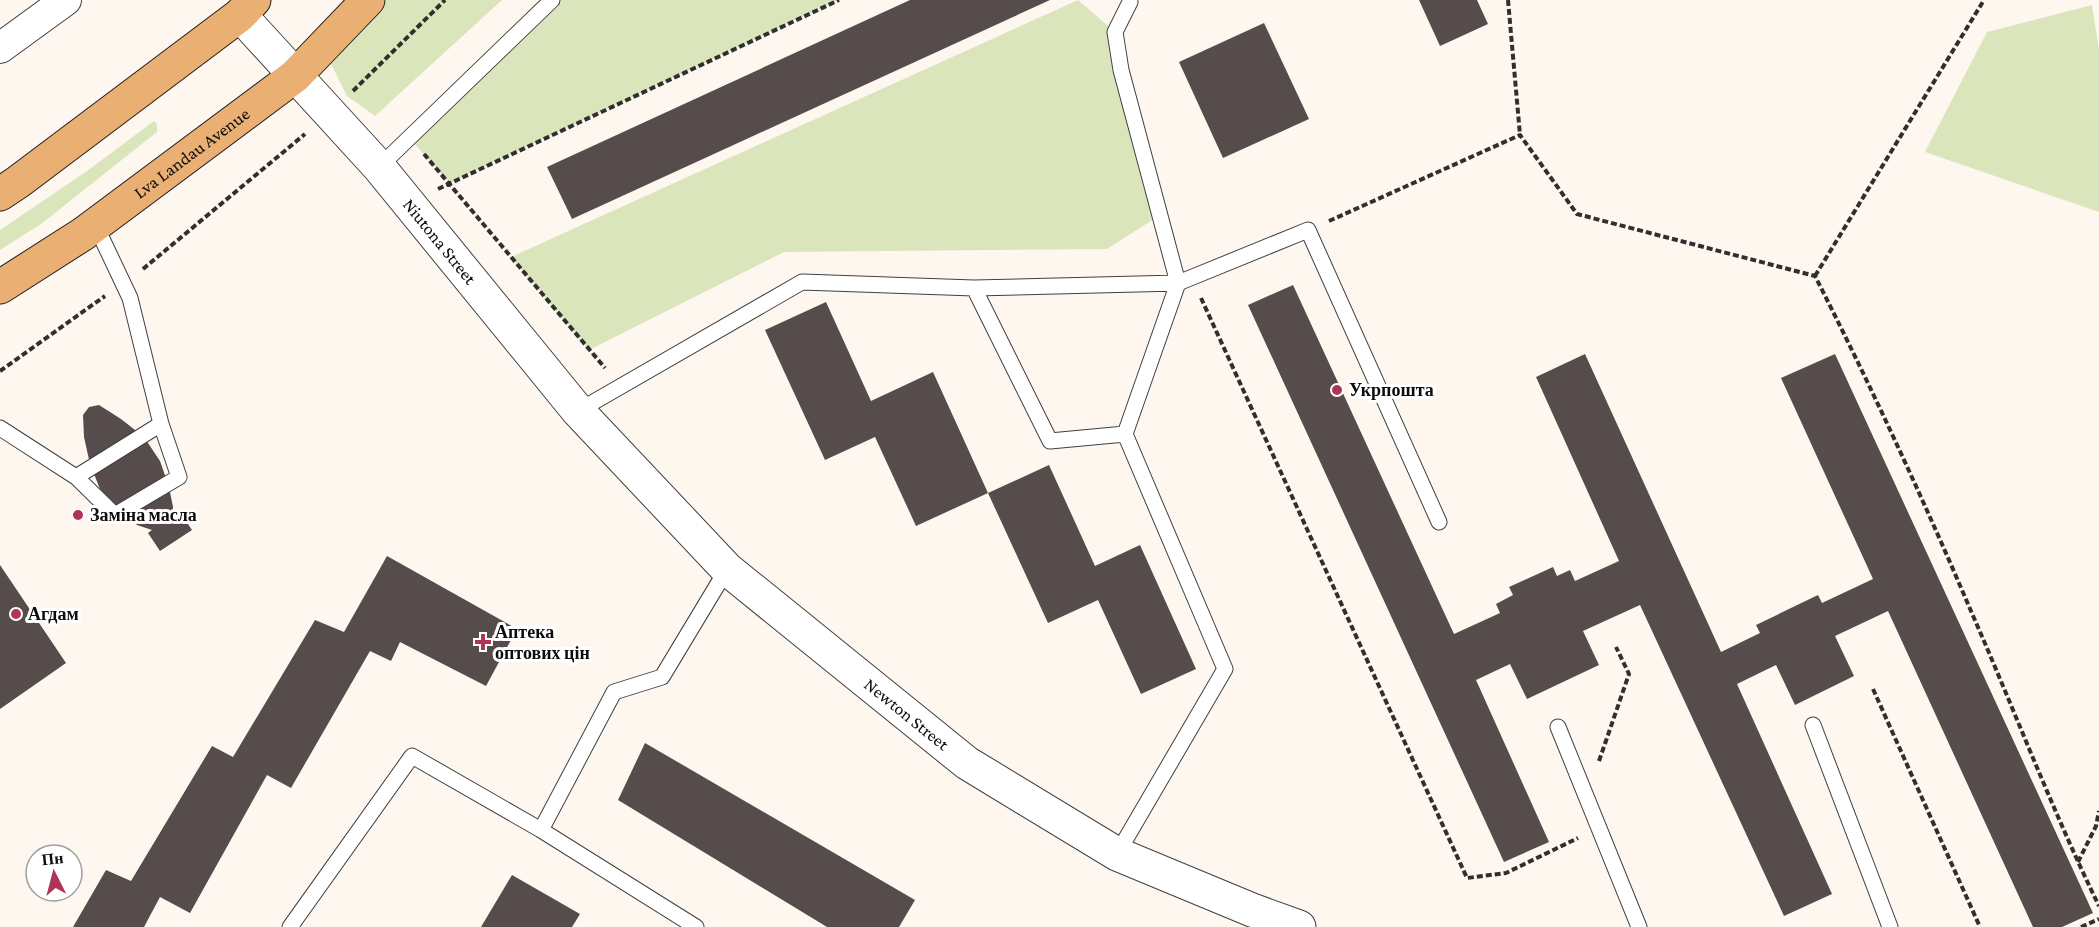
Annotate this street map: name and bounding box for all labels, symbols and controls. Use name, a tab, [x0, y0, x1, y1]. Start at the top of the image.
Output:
street label: Lva Landau Avenue	[130, 103, 254, 203]
street label: Niutona Street	[399, 195, 481, 289]
place label: Укрпошта	[1349, 380, 1434, 400]
marker: Укрпошта	[1330, 383, 1344, 397]
place label: Заміна масла	[90, 505, 197, 525]
marker: Заміна масла	[71, 508, 85, 522]
place label: Агдам	[28, 604, 79, 624]
marker: Агдам	[9, 607, 23, 621]
place label: Аптека оптових цін	[495, 622, 590, 663]
marker: Аптека оптових цін	[476, 635, 490, 649]
street label: Newton Street	[860, 674, 954, 755]
north arrow	[24, 843, 84, 903]
text: Пн	[41, 849, 64, 868]

